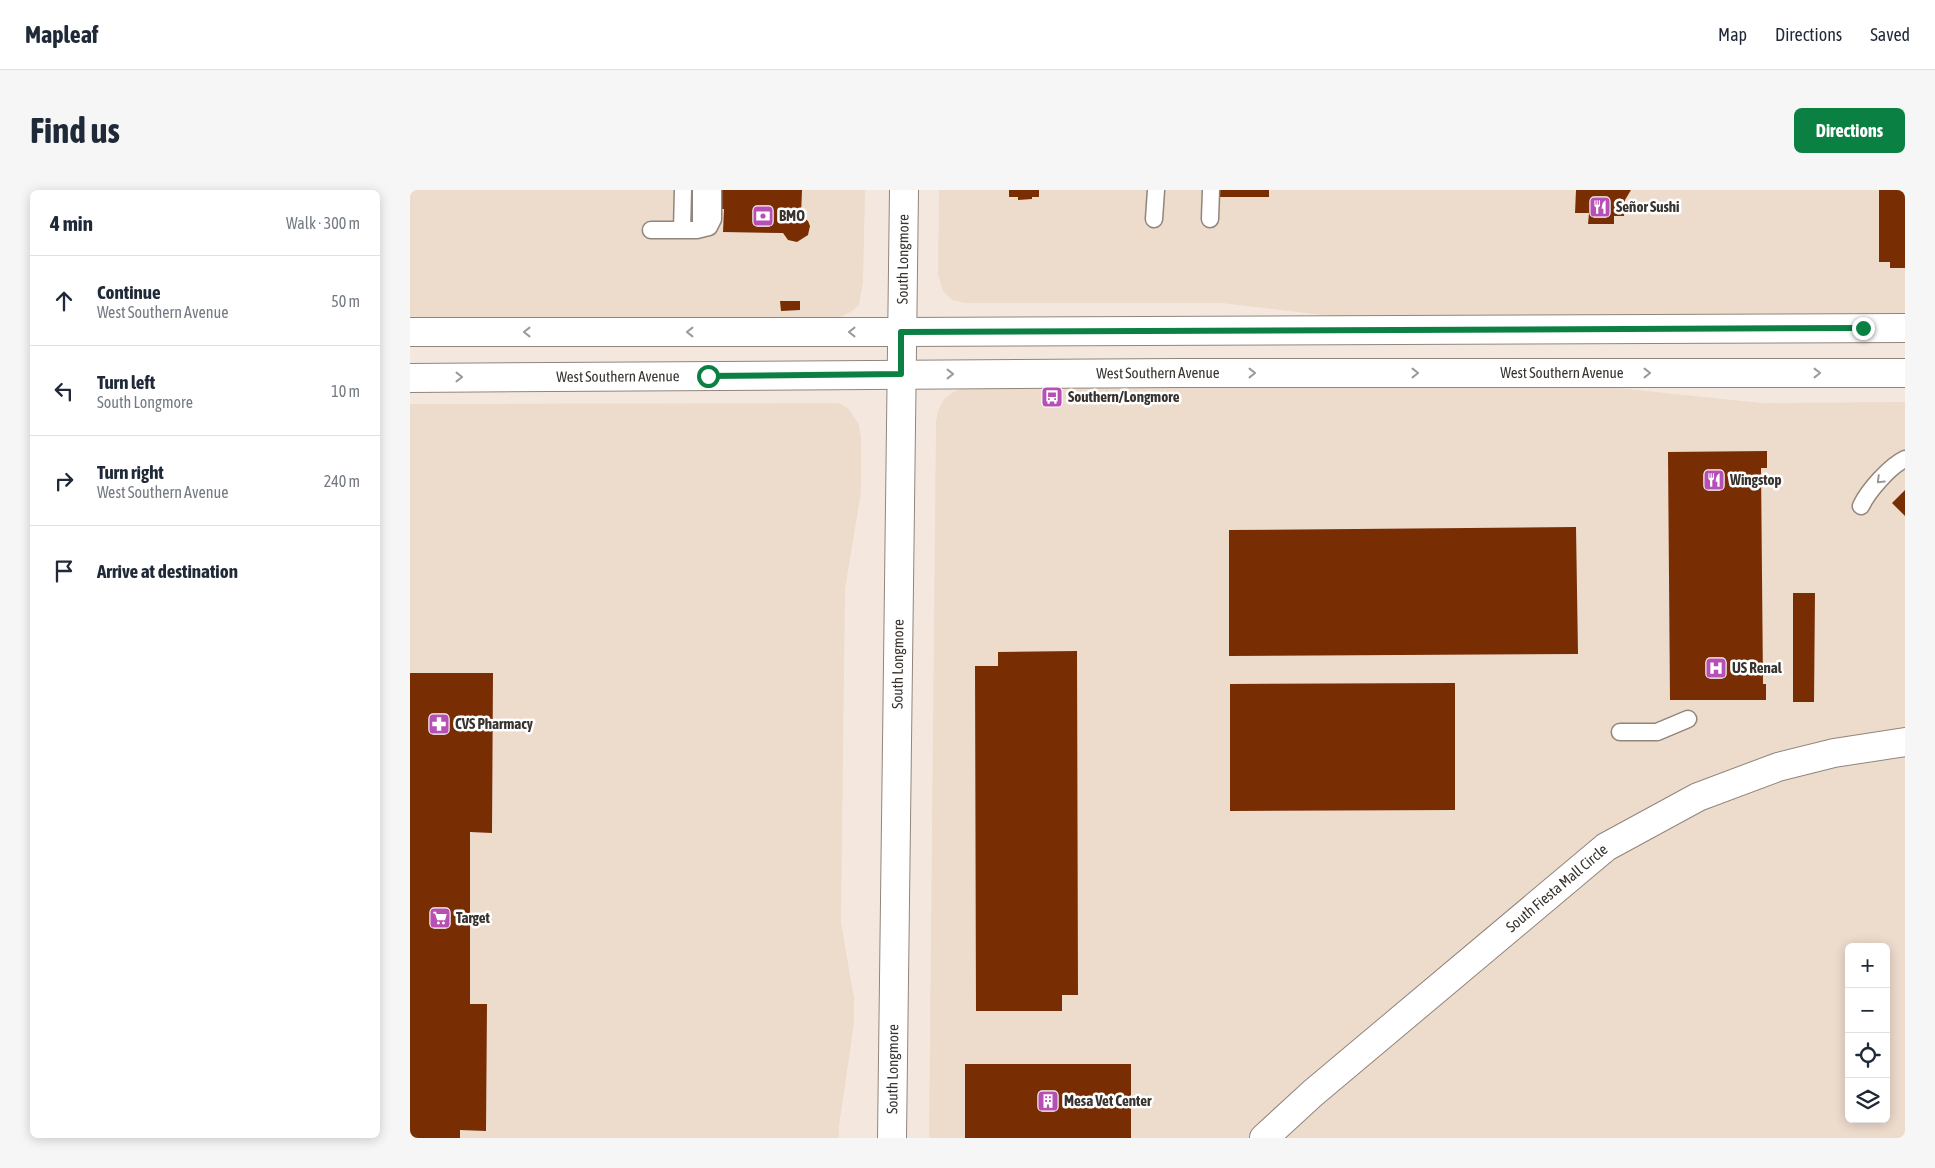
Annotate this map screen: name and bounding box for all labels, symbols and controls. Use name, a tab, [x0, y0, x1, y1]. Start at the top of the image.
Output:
text: Mapleaf	[25, 21, 98, 48]
text: Map	[1718, 24, 1747, 45]
text: Directions	[1775, 24, 1842, 45]
text: Saved	[1870, 24, 1910, 45]
button: Directions	[1794, 108, 1905, 153]
text: Find us	[30, 110, 120, 150]
restaurant icon: Señor Sushi	[1588, 195, 1612, 219]
place label: Señor Sushi	[1616, 198, 1679, 215]
bank icon: BMO	[751, 204, 775, 228]
place label: BMO	[779, 207, 805, 224]
text: 4 min	[50, 211, 93, 235]
text: Walk · 300 m	[286, 214, 360, 232]
street label: South Longmore	[894, 214, 912, 304]
text: Continue	[97, 281, 161, 303]
icon: ahead	[50, 287, 78, 315]
text: 50 m	[331, 292, 360, 310]
text: West Southern Avenue	[97, 303, 228, 321]
route end	[1852, 317, 1875, 340]
one-way arrow	[523, 327, 530, 337]
one-way arrow	[685, 327, 693, 337]
one-way arrow	[848, 327, 856, 337]
street label: West Southern Avenue	[1096, 364, 1220, 382]
street label: West Southern Avenue	[1500, 364, 1624, 381]
route start	[697, 365, 720, 388]
street label: West Southern Avenue	[556, 367, 680, 385]
one-way arrow	[1248, 368, 1256, 378]
one-way arrow	[1411, 368, 1419, 378]
one-way arrow	[1644, 368, 1651, 378]
one-way arrow	[1813, 368, 1821, 378]
one-way arrow	[946, 369, 954, 379]
text: Turn left	[97, 371, 155, 393]
one-way arrow	[455, 372, 463, 382]
icon: left	[50, 377, 78, 405]
text: 10 m	[331, 382, 360, 400]
bus stop icon: Southern/Longmore	[1040, 385, 1064, 409]
place label: Southern/Longmore	[1068, 388, 1180, 405]
text: South Longmore	[97, 393, 193, 411]
text: Turn right	[97, 461, 164, 483]
icon: right	[50, 467, 78, 495]
restaurant icon: Wingstop	[1702, 468, 1726, 492]
place label: Wingstop	[1729, 471, 1782, 488]
text: 240 m	[324, 472, 360, 490]
one-way arrow	[1877, 474, 1886, 483]
text: West Southern Avenue	[97, 483, 228, 501]
icon: arrive	[50, 557, 78, 585]
text: Arrive at destination	[97, 560, 238, 582]
street label: South Longmore	[888, 619, 907, 709]
hospital icon: US Renal	[1704, 656, 1728, 680]
place label: US Renal	[1732, 659, 1783, 676]
pharmacy icon: CVS Pharmacy	[427, 712, 451, 736]
place label: CVS Pharmacy	[455, 715, 534, 732]
street label: South Fiesta Mall Circle	[1502, 840, 1611, 935]
supermarket icon: Target	[428, 906, 452, 930]
place label: Target	[456, 909, 490, 926]
map controls	[1845, 943, 1890, 1123]
button: +	[1845, 943, 1890, 988]
button: −	[1845, 988, 1890, 1033]
street label: South Longmore	[883, 1024, 901, 1114]
button: locate	[1845, 1033, 1890, 1078]
button: layers	[1845, 1078, 1890, 1123]
building icon: Mesa Vet Center	[1036, 1089, 1060, 1113]
place label: Mesa Vet Center	[1064, 1092, 1152, 1109]

